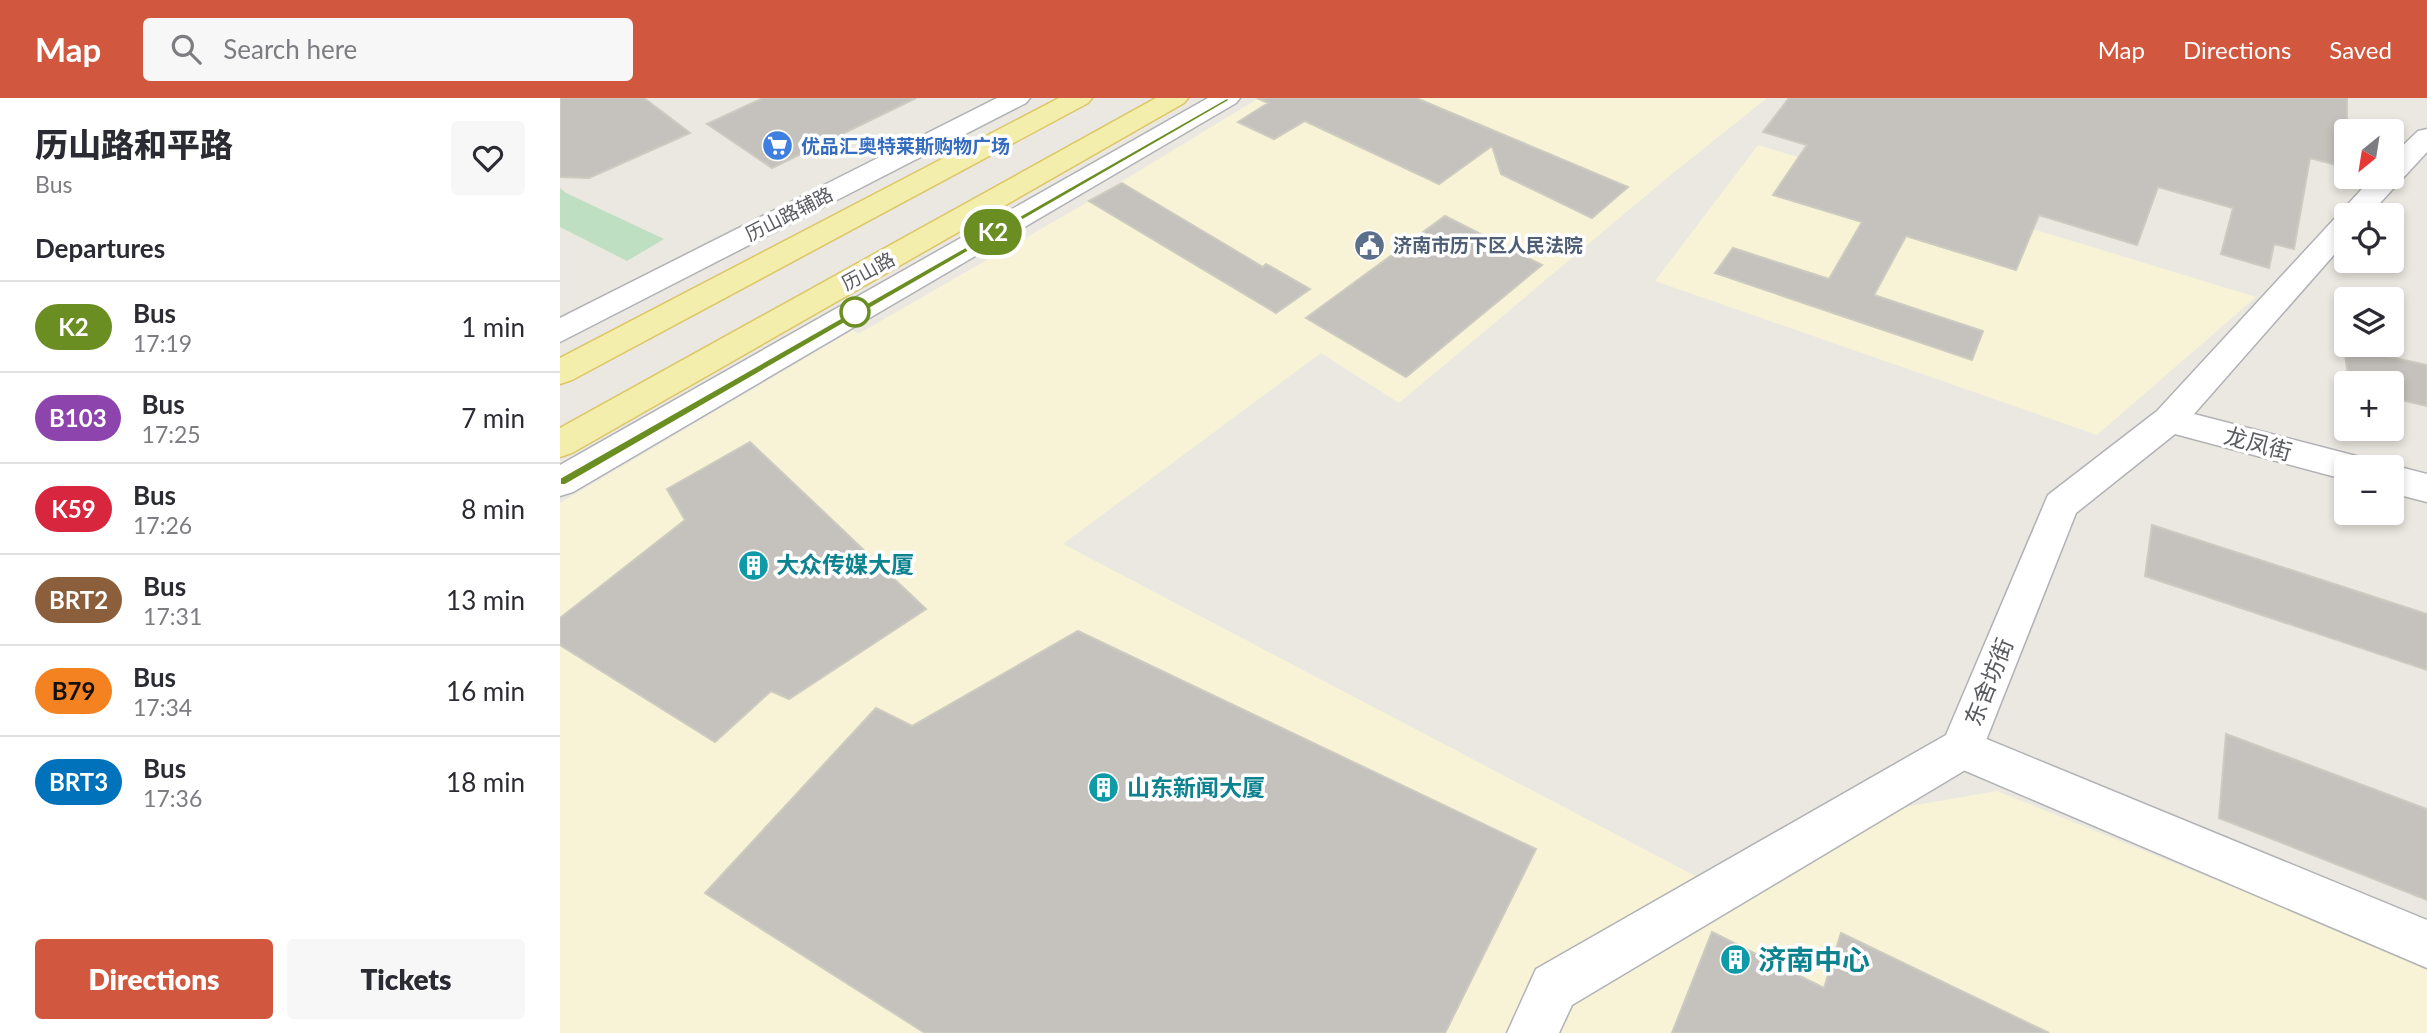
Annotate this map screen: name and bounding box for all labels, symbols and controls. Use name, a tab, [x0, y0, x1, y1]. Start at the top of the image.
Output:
search box	[143, 18, 633, 81]
text: Map	[35, 29, 101, 69]
icon: search	[167, 30, 205, 68]
text: Search here	[223, 33, 357, 65]
text: Map	[2098, 35, 2145, 64]
text: Directions	[2183, 35, 2291, 64]
text: Saved	[2329, 35, 2392, 64]
north arrow	[2334, 119, 2404, 189]
map controls	[2334, 119, 2404, 525]
button: heart	[451, 121, 525, 195]
text: 历山路和平路	[35, 124, 233, 164]
supermarket icon: 优品汇奥特莱斯购物广场	[761, 129, 795, 163]
place label: 优品汇奥特莱斯购物广场	[801, 134, 1010, 157]
text: Bus	[35, 170, 72, 198]
street label: 历山路辅路	[741, 182, 836, 245]
button: locate	[2334, 203, 2404, 273]
line badge: K2	[962, 209, 1024, 255]
text: K2	[978, 217, 1008, 246]
public building icon: 济南市历下区人民法院	[1353, 228, 1387, 262]
text: Departures	[35, 232, 165, 264]
place label: 济南市历下区人民法院	[1393, 233, 1583, 256]
street label: 历山路	[837, 247, 898, 294]
button: layers	[2334, 287, 2404, 357]
text: Bus	[133, 297, 176, 329]
unlabelled marker	[840, 297, 870, 327]
text: 1 min	[461, 311, 525, 343]
text: K2	[58, 312, 89, 341]
text: 17:19	[133, 329, 192, 357]
button: +	[2334, 371, 2404, 441]
text: Bus	[142, 388, 185, 420]
text: 7 min	[461, 402, 525, 434]
text: B103	[49, 403, 107, 432]
text: 17:25	[142, 420, 201, 448]
street label: 龙凤街	[2221, 421, 2295, 465]
button: −	[2334, 455, 2404, 525]
text: Bus	[133, 479, 176, 511]
text: 8 min	[461, 493, 525, 525]
text: K59	[51, 494, 96, 523]
text: 17:26	[133, 511, 192, 539]
building icon: 大众传媒大厦	[736, 548, 770, 582]
place label: 大众传媒大厦	[776, 550, 914, 578]
text: Bus	[143, 570, 186, 602]
text: 13 min	[446, 584, 525, 616]
text: BRT2	[49, 585, 108, 614]
text: 17:31	[143, 602, 202, 630]
street label: 东舍坊街	[1958, 634, 2018, 730]
text: Bus	[133, 661, 176, 693]
text: 16 min	[446, 675, 525, 707]
text: B79	[52, 676, 95, 705]
text: 17:34	[133, 693, 192, 721]
text: Bus	[143, 752, 186, 784]
text: 18 min	[446, 766, 525, 798]
text: BRT3	[49, 767, 108, 796]
building icon: 山东新闻大厦	[1087, 771, 1121, 805]
place label: 山东新闻大厦	[1127, 773, 1265, 801]
text: 17:36	[143, 784, 202, 812]
button: Directions	[35, 939, 273, 1019]
button: Tickets	[287, 939, 525, 1019]
place label: 济南中心	[1758, 942, 1870, 976]
building icon: 济南中心	[1718, 943, 1752, 977]

